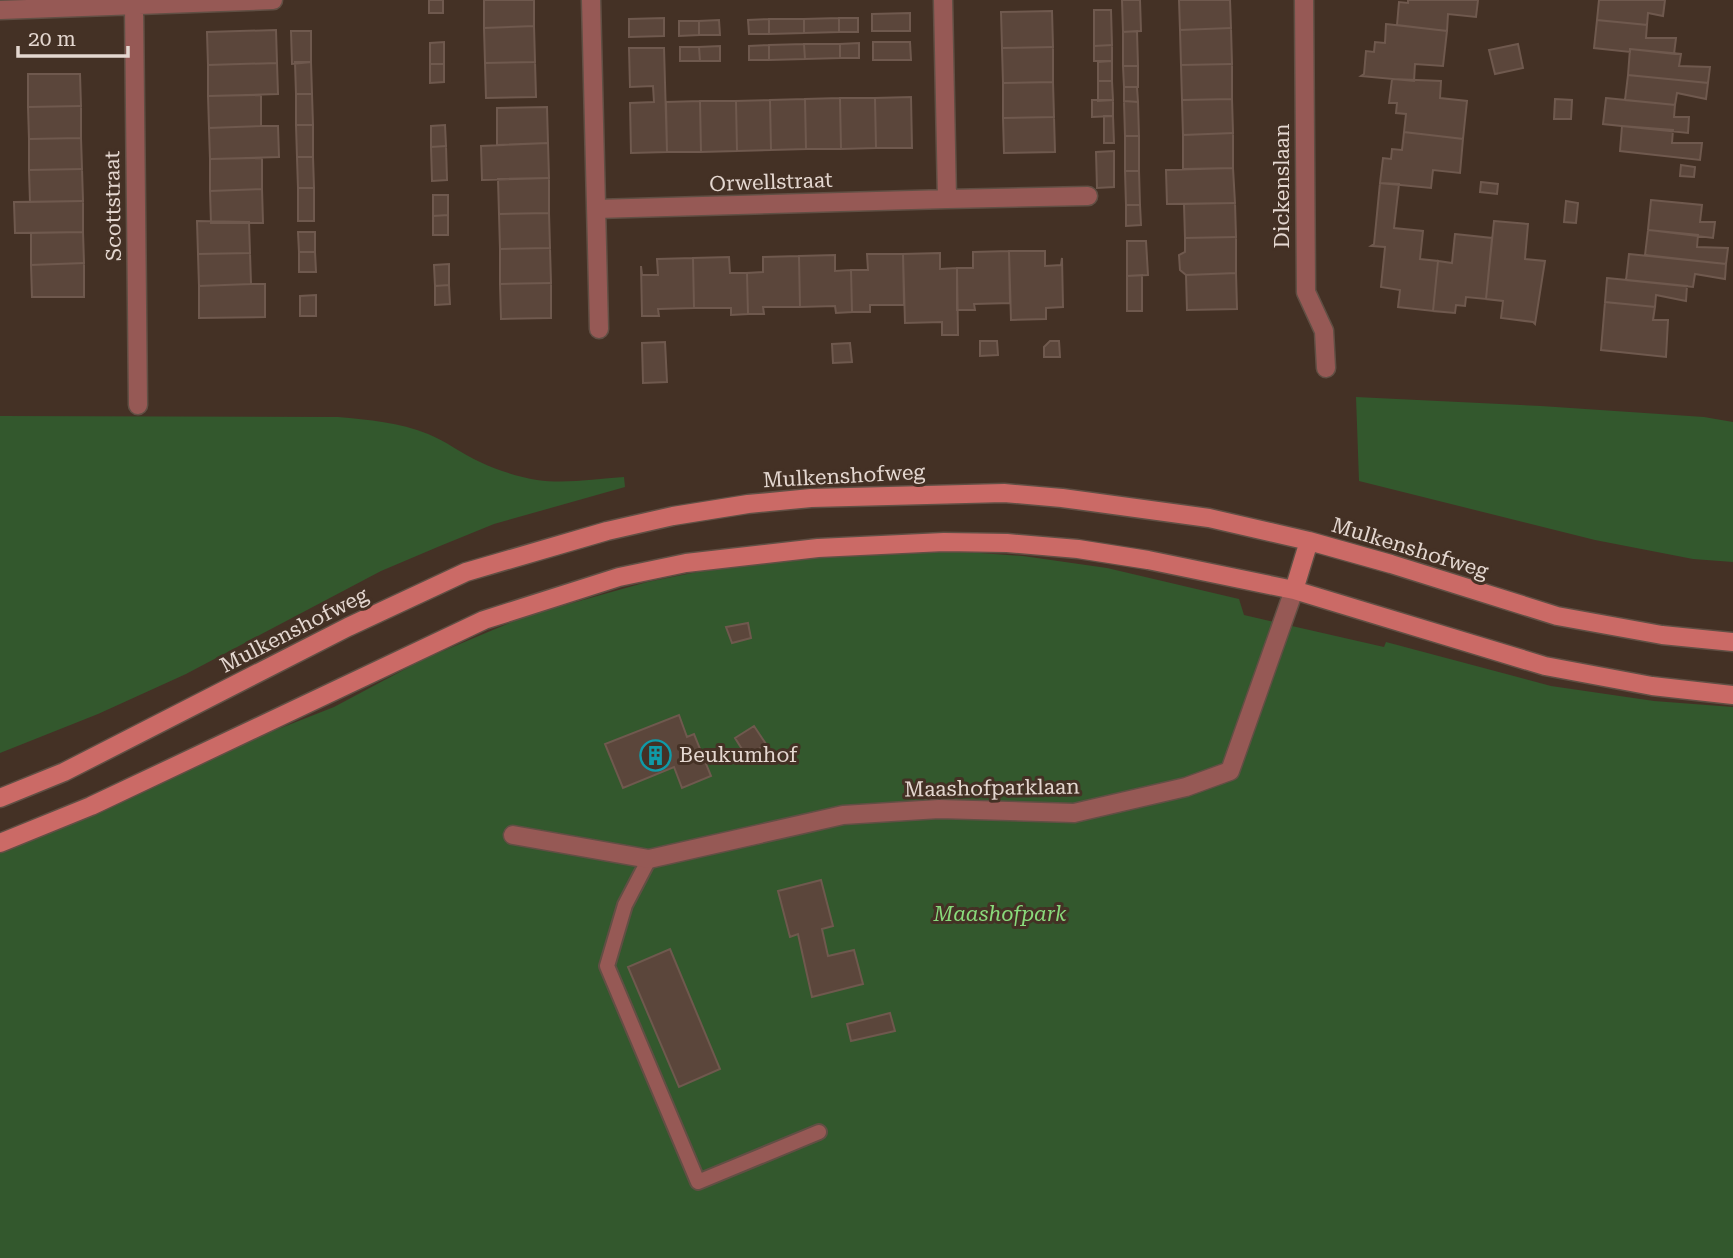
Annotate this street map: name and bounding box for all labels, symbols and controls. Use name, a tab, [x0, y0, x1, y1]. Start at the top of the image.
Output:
scale bar	[18, 14, 128, 58]
text: 20 m	[28, 27, 76, 51]
street label: Dickenslaan	[1270, 123, 1294, 249]
street label: Scottstraat	[100, 150, 126, 261]
street label: Orwellstraat	[709, 168, 833, 196]
street label: Mulkenshofweg	[762, 460, 926, 492]
street label: Mulkenshofweg	[1329, 513, 1491, 583]
street label: Mulkenshofweg	[216, 582, 372, 678]
building icon: Beukumhof	[639, 738, 673, 772]
place label: Beukumhof	[679, 743, 798, 767]
street label: Maashofparklaan	[904, 774, 1080, 802]
park label: Maashofpark	[933, 902, 1067, 926]

